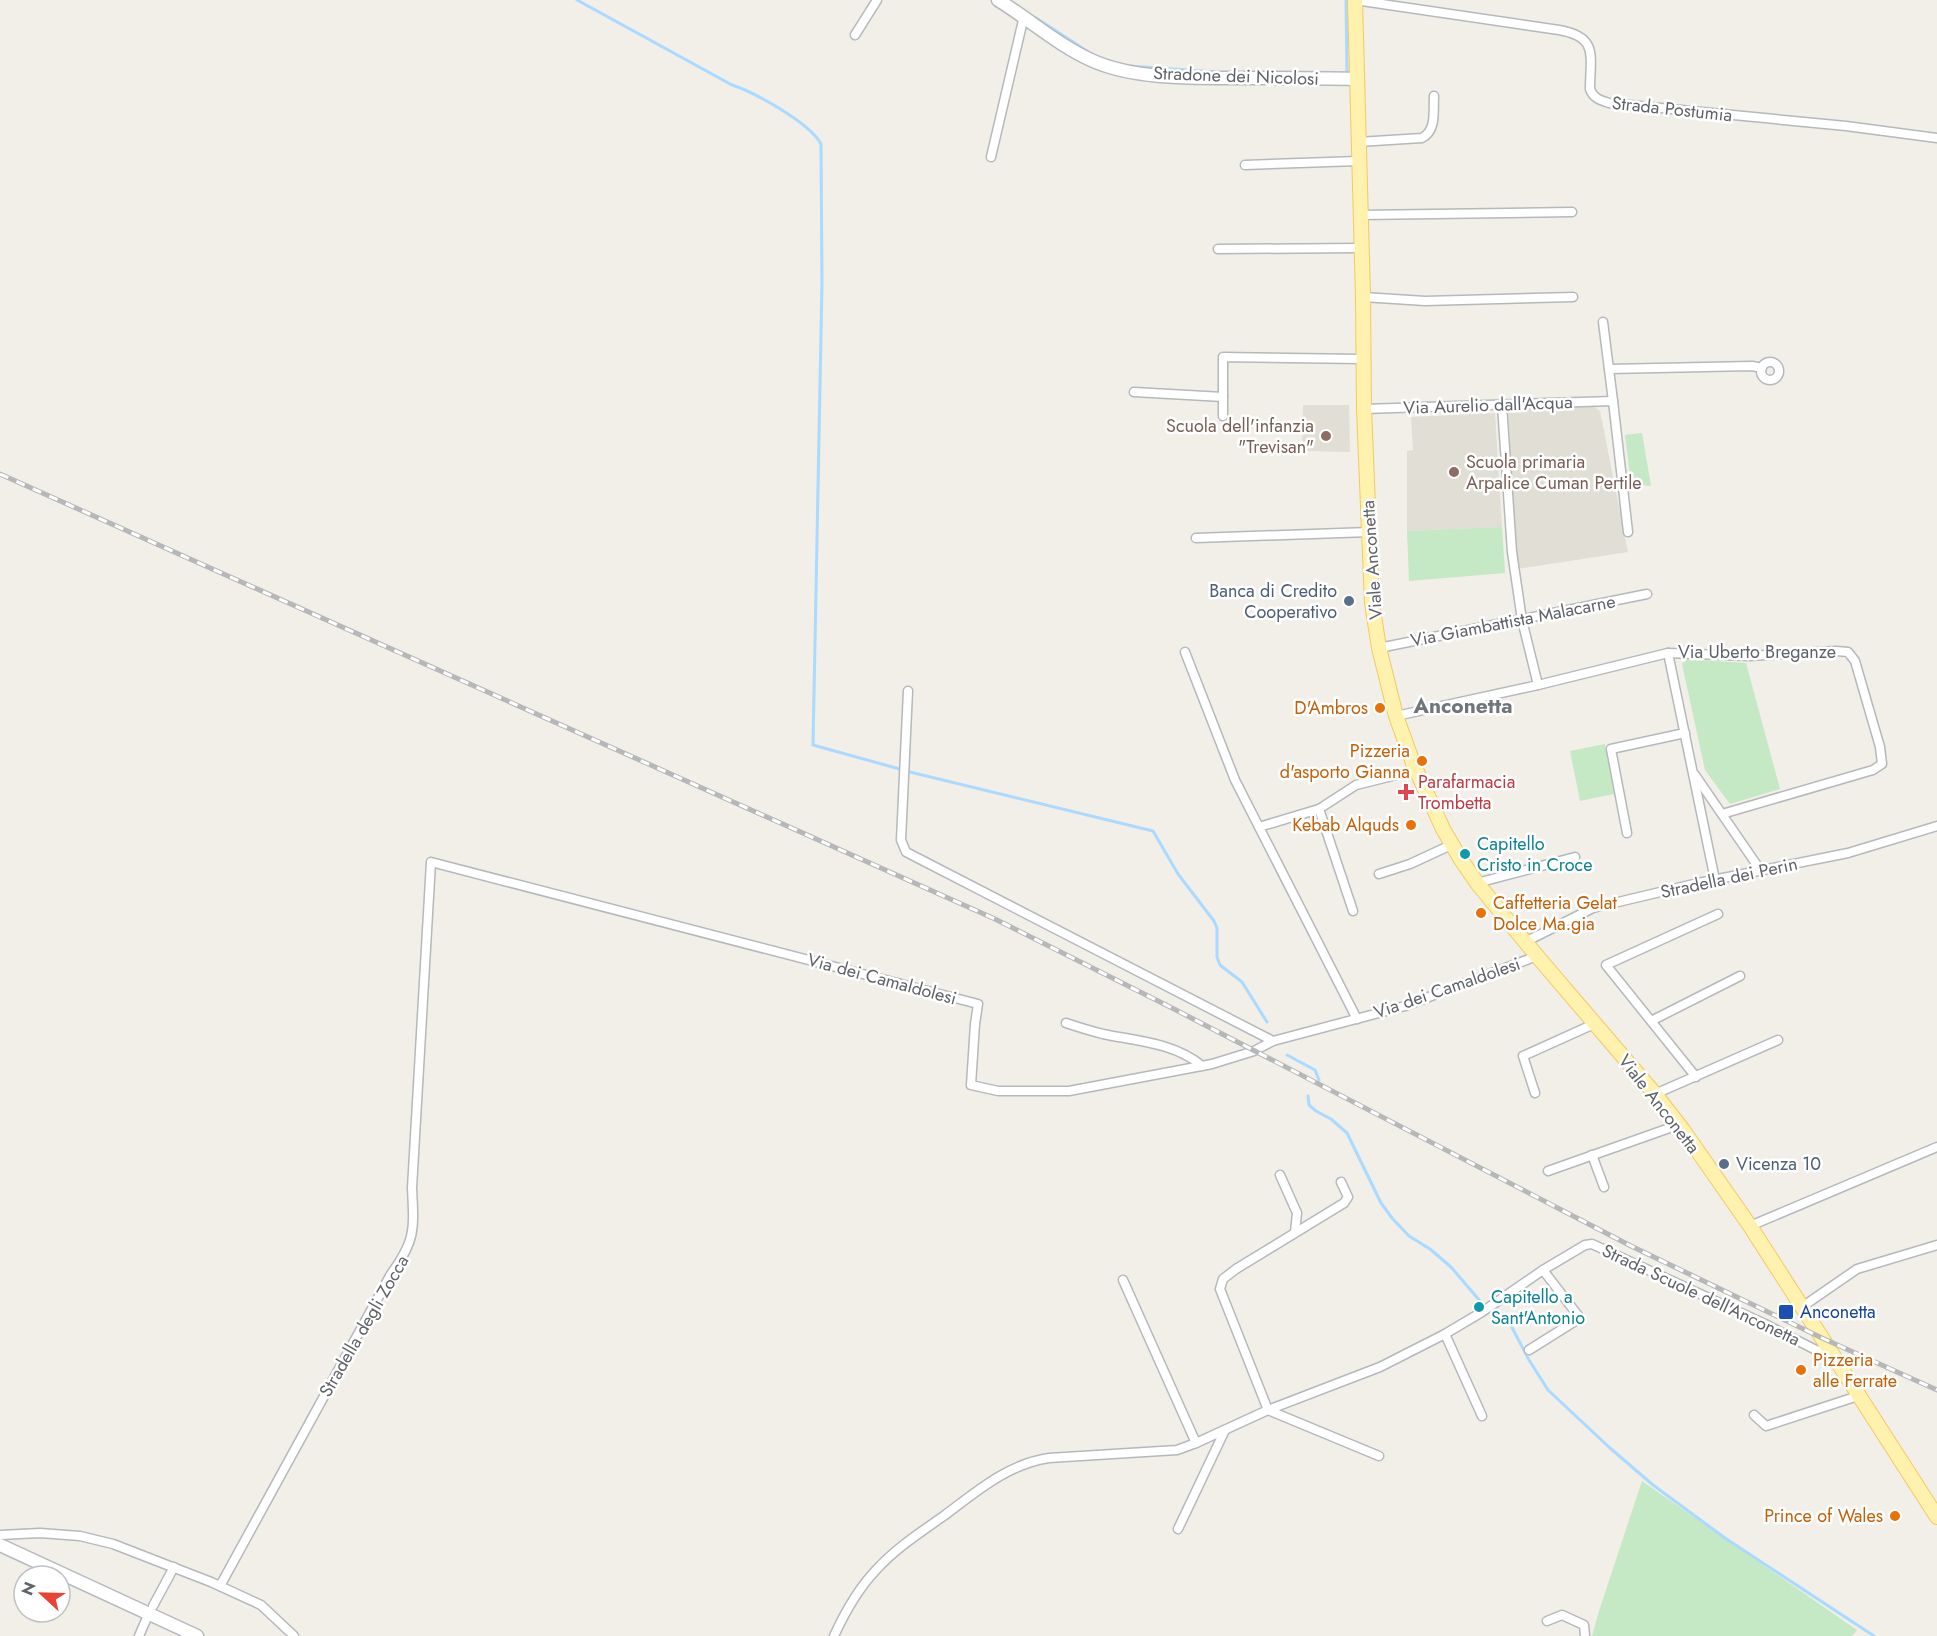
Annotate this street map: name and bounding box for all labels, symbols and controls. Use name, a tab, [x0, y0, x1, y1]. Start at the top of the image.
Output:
street label: Stradone dei Nicolosi	[1153, 60, 1319, 92]
street label: Strada Postumia	[1611, 90, 1733, 128]
street label: Via Aurelio dall'Acqua	[1403, 389, 1573, 421]
place label: Scuola dell'infanzia "Trevisan"	[1166, 413, 1314, 460]
marker: Scuola dell'infanzia "Trevisan"	[1319, 429, 1333, 443]
place label: Scuola primaria Arpalice Cuman Pertile	[1466, 449, 1642, 496]
marker: Scuola primaria Arpalice Cuman Pertile	[1447, 465, 1461, 479]
street label: Viale Anconetta	[1355, 499, 1389, 621]
place label: Banca di Credito Cooperativo	[1209, 578, 1337, 625]
street label: Via Giambattista Malacarne	[1408, 588, 1618, 654]
marker: Banca di Credito Cooperativo	[1342, 594, 1356, 608]
street label: Via Uberto Breganze	[1678, 639, 1836, 665]
district label: Anconetta	[1412, 691, 1513, 721]
place label: D'Ambros	[1294, 695, 1368, 721]
marker: D'Ambros	[1373, 701, 1387, 715]
place label: Pizzeria d'asporto Gianna	[1280, 738, 1410, 785]
marker: Pizzeria d'asporto Gianna	[1415, 754, 1429, 768]
place label: Parafarmacia Trombetta	[1418, 769, 1515, 816]
marker: Parafarmacia Trombetta	[1399, 785, 1413, 799]
place label: Kebab Alquds	[1292, 812, 1399, 838]
marker: Kebab Alquds	[1404, 818, 1418, 832]
place label: Capitello Cristo in Croce	[1477, 831, 1592, 878]
marker: Capitello Cristo in Croce	[1458, 847, 1472, 861]
street label: Stradella dei Perin	[1658, 851, 1800, 905]
place label: Caffetteria Gelat Dolce Ma.gia	[1493, 890, 1617, 937]
marker: Caffetteria Gelat Dolce Ma.gia	[1474, 906, 1488, 920]
street label: Via dei Camaldolesi	[805, 947, 959, 1011]
street label: Via dei Camaldolesi	[1370, 951, 1524, 1025]
street label: Viale Anconetta	[1612, 1049, 1706, 1159]
place label: Vicenza 10	[1736, 1151, 1821, 1177]
marker: Vicenza 10	[1717, 1157, 1731, 1171]
street label: Strada Scuole dell'Anconetta	[1598, 1238, 1804, 1352]
street label: Stradella degli Zocca	[313, 1250, 415, 1402]
place label: Capitello a Sant'Antonio	[1491, 1284, 1585, 1331]
place label: Anconetta	[1800, 1299, 1876, 1325]
marker: Capitello a Sant'Antonio	[1472, 1300, 1486, 1314]
marker: Anconetta	[1777, 1303, 1795, 1321]
place label: Pizzeria alle Ferrate	[1813, 1347, 1897, 1394]
marker: Pizzeria alle Ferrate	[1794, 1363, 1808, 1377]
place label: Prince of Wales	[1764, 1503, 1883, 1529]
marker: Prince of Wales	[1888, 1509, 1902, 1523]
north arrow	[12, 1564, 72, 1624]
text: N	[16, 1578, 42, 1599]

